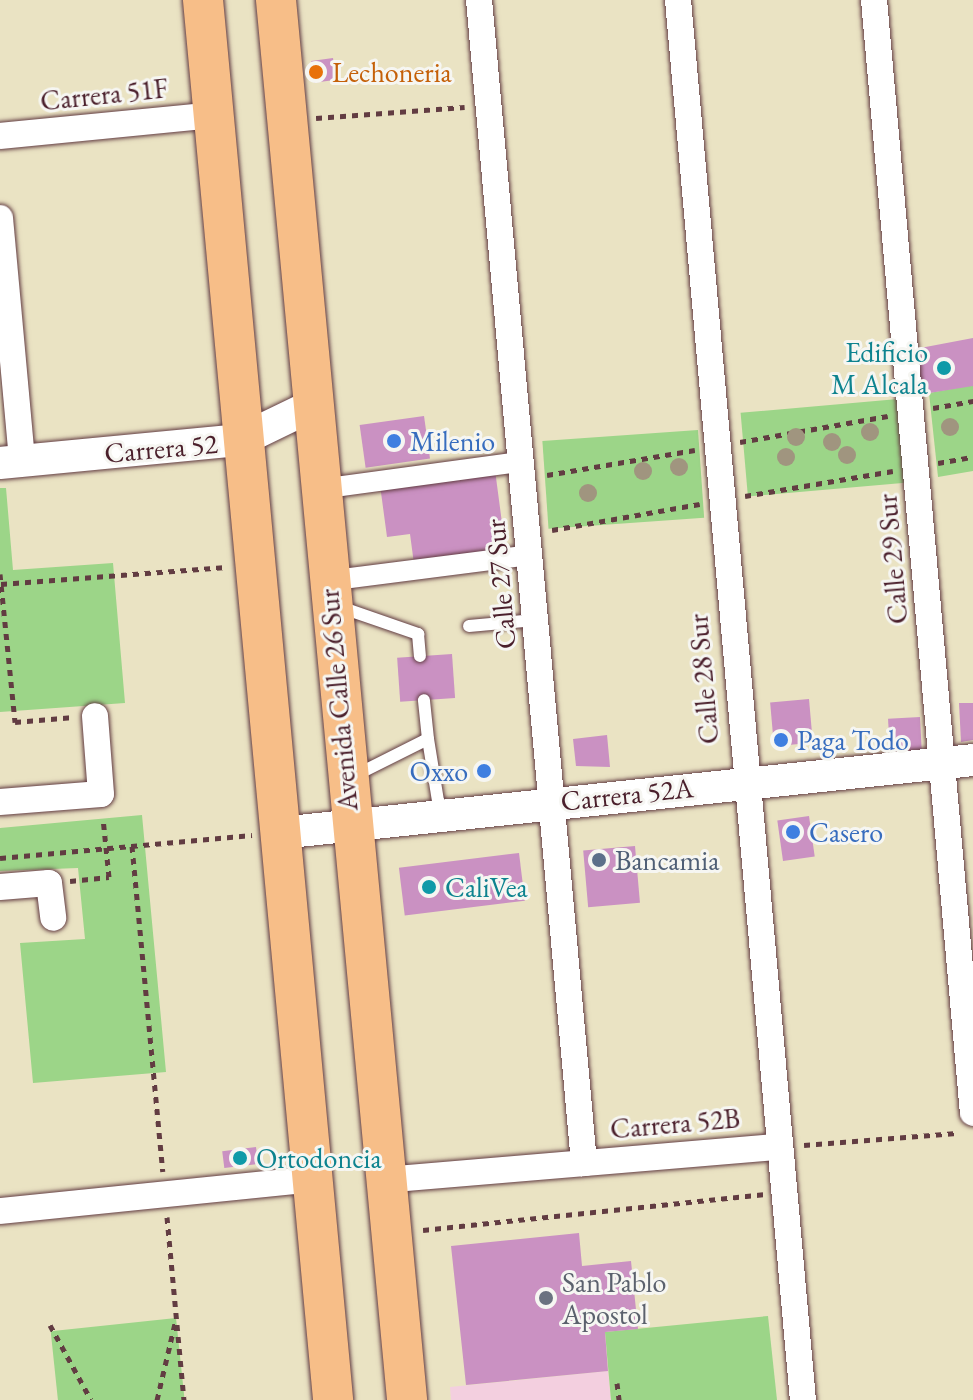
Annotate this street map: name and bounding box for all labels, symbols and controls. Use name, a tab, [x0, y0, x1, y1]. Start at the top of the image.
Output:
place label: Lechoneria	[332, 55, 452, 89]
marker: Lechoneria	[307, 63, 325, 81]
street label: Carrera 51F	[39, 71, 169, 117]
place label: Edificio M Alcala	[831, 335, 928, 401]
marker: Edificio M Alcala	[935, 359, 953, 377]
place label: Milenio	[410, 424, 495, 458]
street label: Carrera 52	[103, 426, 219, 470]
marker: Milenio	[385, 432, 403, 450]
street label: Calle 29 Sur	[870, 492, 914, 626]
street label: Calle 27 Sur	[478, 517, 522, 651]
street label: Avenida Calle 26 Sur	[312, 587, 364, 813]
street label: Calle 28 Sur	[681, 612, 725, 746]
place label: Paga Todo	[797, 723, 909, 757]
marker: Paga Todo	[772, 731, 790, 749]
place label: Oxxo	[409, 754, 468, 788]
marker: Oxxo	[475, 762, 493, 780]
street label: Carrera 52A	[559, 770, 695, 818]
place label: Casero	[809, 815, 883, 849]
marker: Casero	[784, 823, 802, 841]
place label: Bancamia	[615, 843, 719, 877]
marker: Bancamia	[590, 851, 608, 869]
place label: CaliVea	[445, 870, 528, 904]
marker: CaliVea	[420, 878, 438, 896]
street label: Carrera 52B	[609, 1101, 741, 1145]
place label: Ortodoncia	[256, 1141, 382, 1175]
marker: Ortodoncia	[231, 1149, 249, 1167]
place label: San Pablo Apostol	[562, 1265, 666, 1331]
marker: San Pablo Apostol	[537, 1289, 555, 1307]

